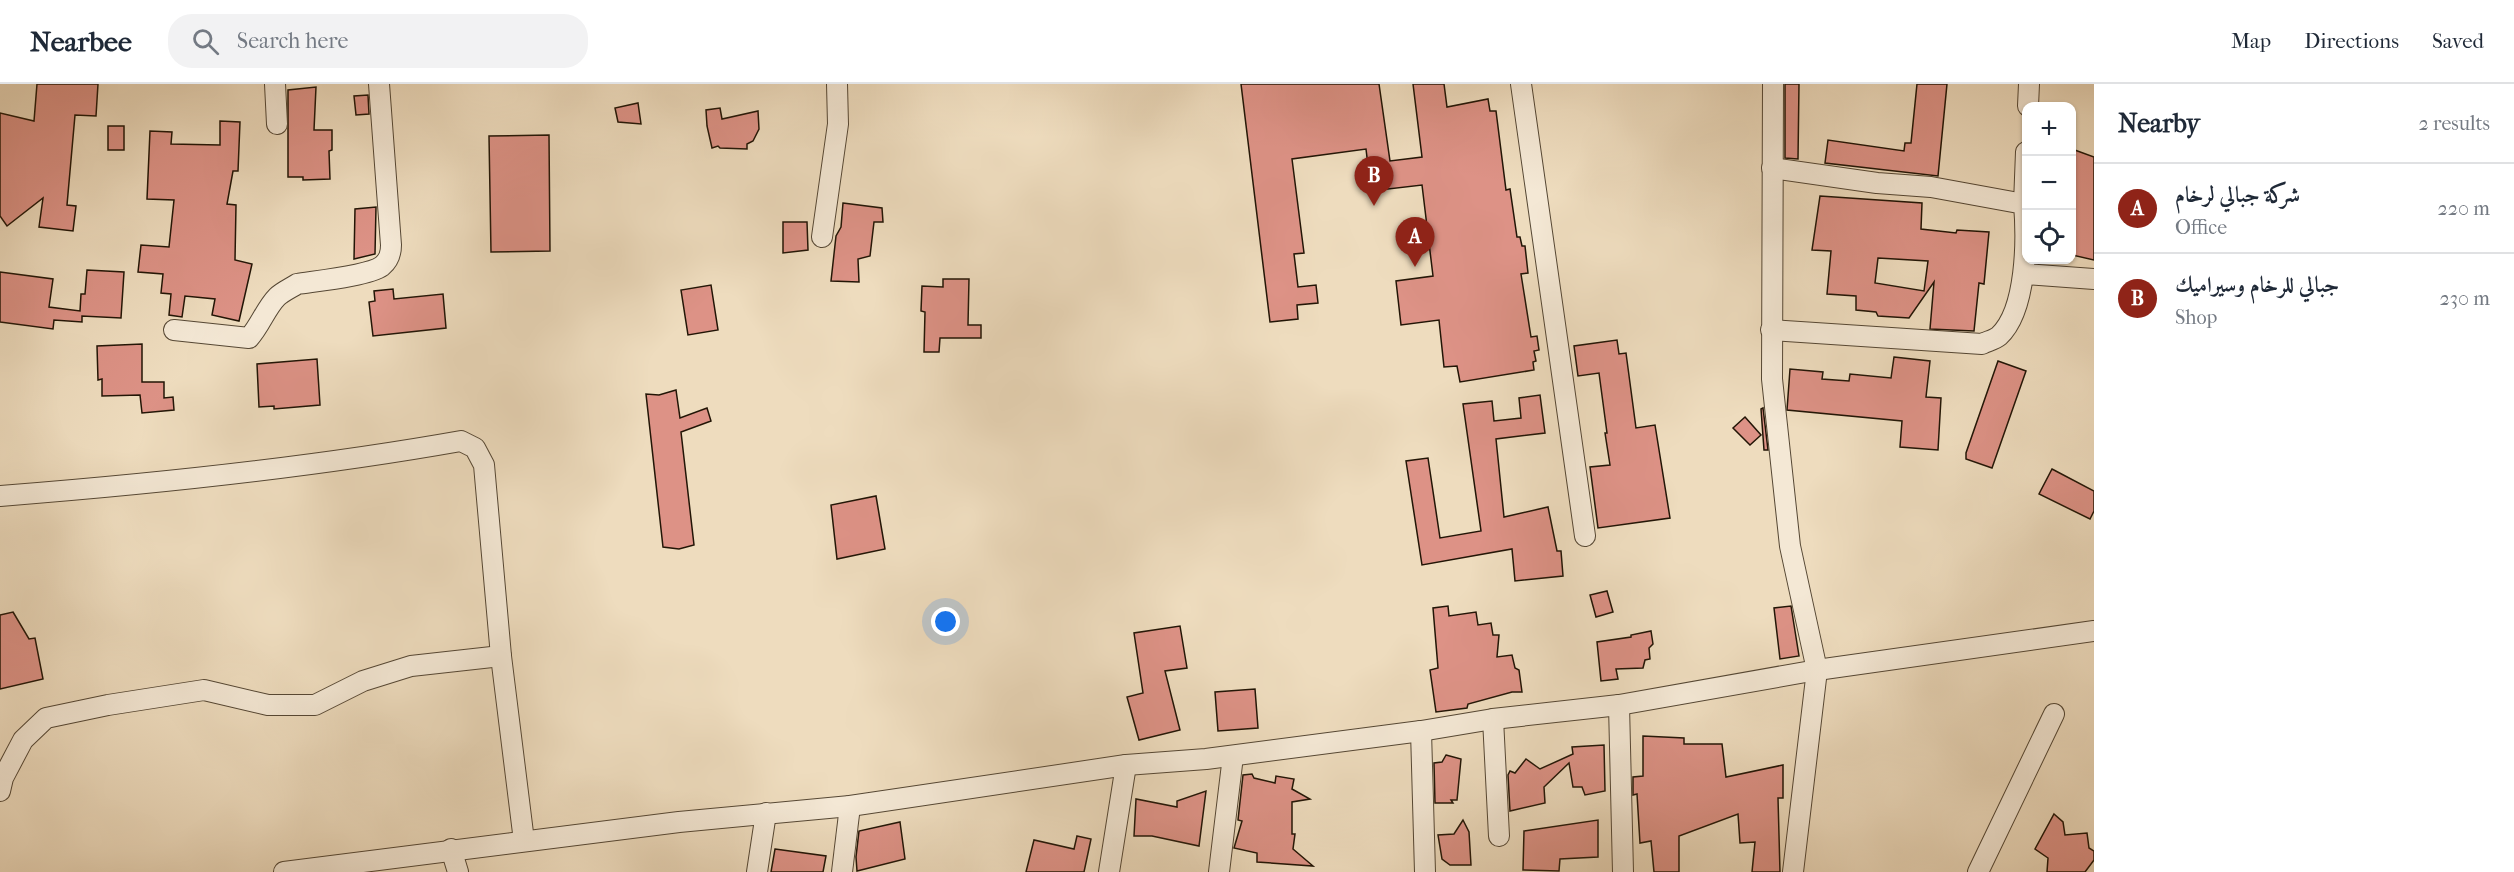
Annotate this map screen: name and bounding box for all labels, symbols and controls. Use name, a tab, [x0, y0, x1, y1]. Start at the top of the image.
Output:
search box	[168, 14, 588, 68]
text: Nearbee	[30, 25, 132, 58]
icon: search	[189, 25, 222, 58]
text: Search here	[237, 28, 348, 54]
text: Map	[2231, 29, 2271, 53]
text: Directions	[2304, 29, 2399, 53]
text: Saved	[2432, 29, 2484, 53]
map controls	[2022, 102, 2076, 264]
button: +	[2022, 102, 2076, 156]
text: Nearby	[2118, 108, 2200, 139]
text: 2 results	[2419, 112, 2490, 135]
pin: B	[1354, 156, 1394, 206]
button: −	[2022, 156, 2076, 210]
text: شركة جبالي لرخام	[2175, 182, 2300, 208]
text: A	[2131, 197, 2144, 220]
text: 220 m	[2437, 197, 2490, 220]
button: locate	[2022, 210, 2076, 264]
text: Office	[2175, 216, 2227, 239]
pin: A	[1396, 218, 1434, 267]
text: جبالي للرخام وسيراميك	[2175, 272, 2339, 298]
text: B	[2131, 287, 2144, 310]
text: 230 m	[2440, 287, 2490, 310]
text: Shop	[2175, 306, 2217, 329]
your location	[931, 607, 960, 636]

